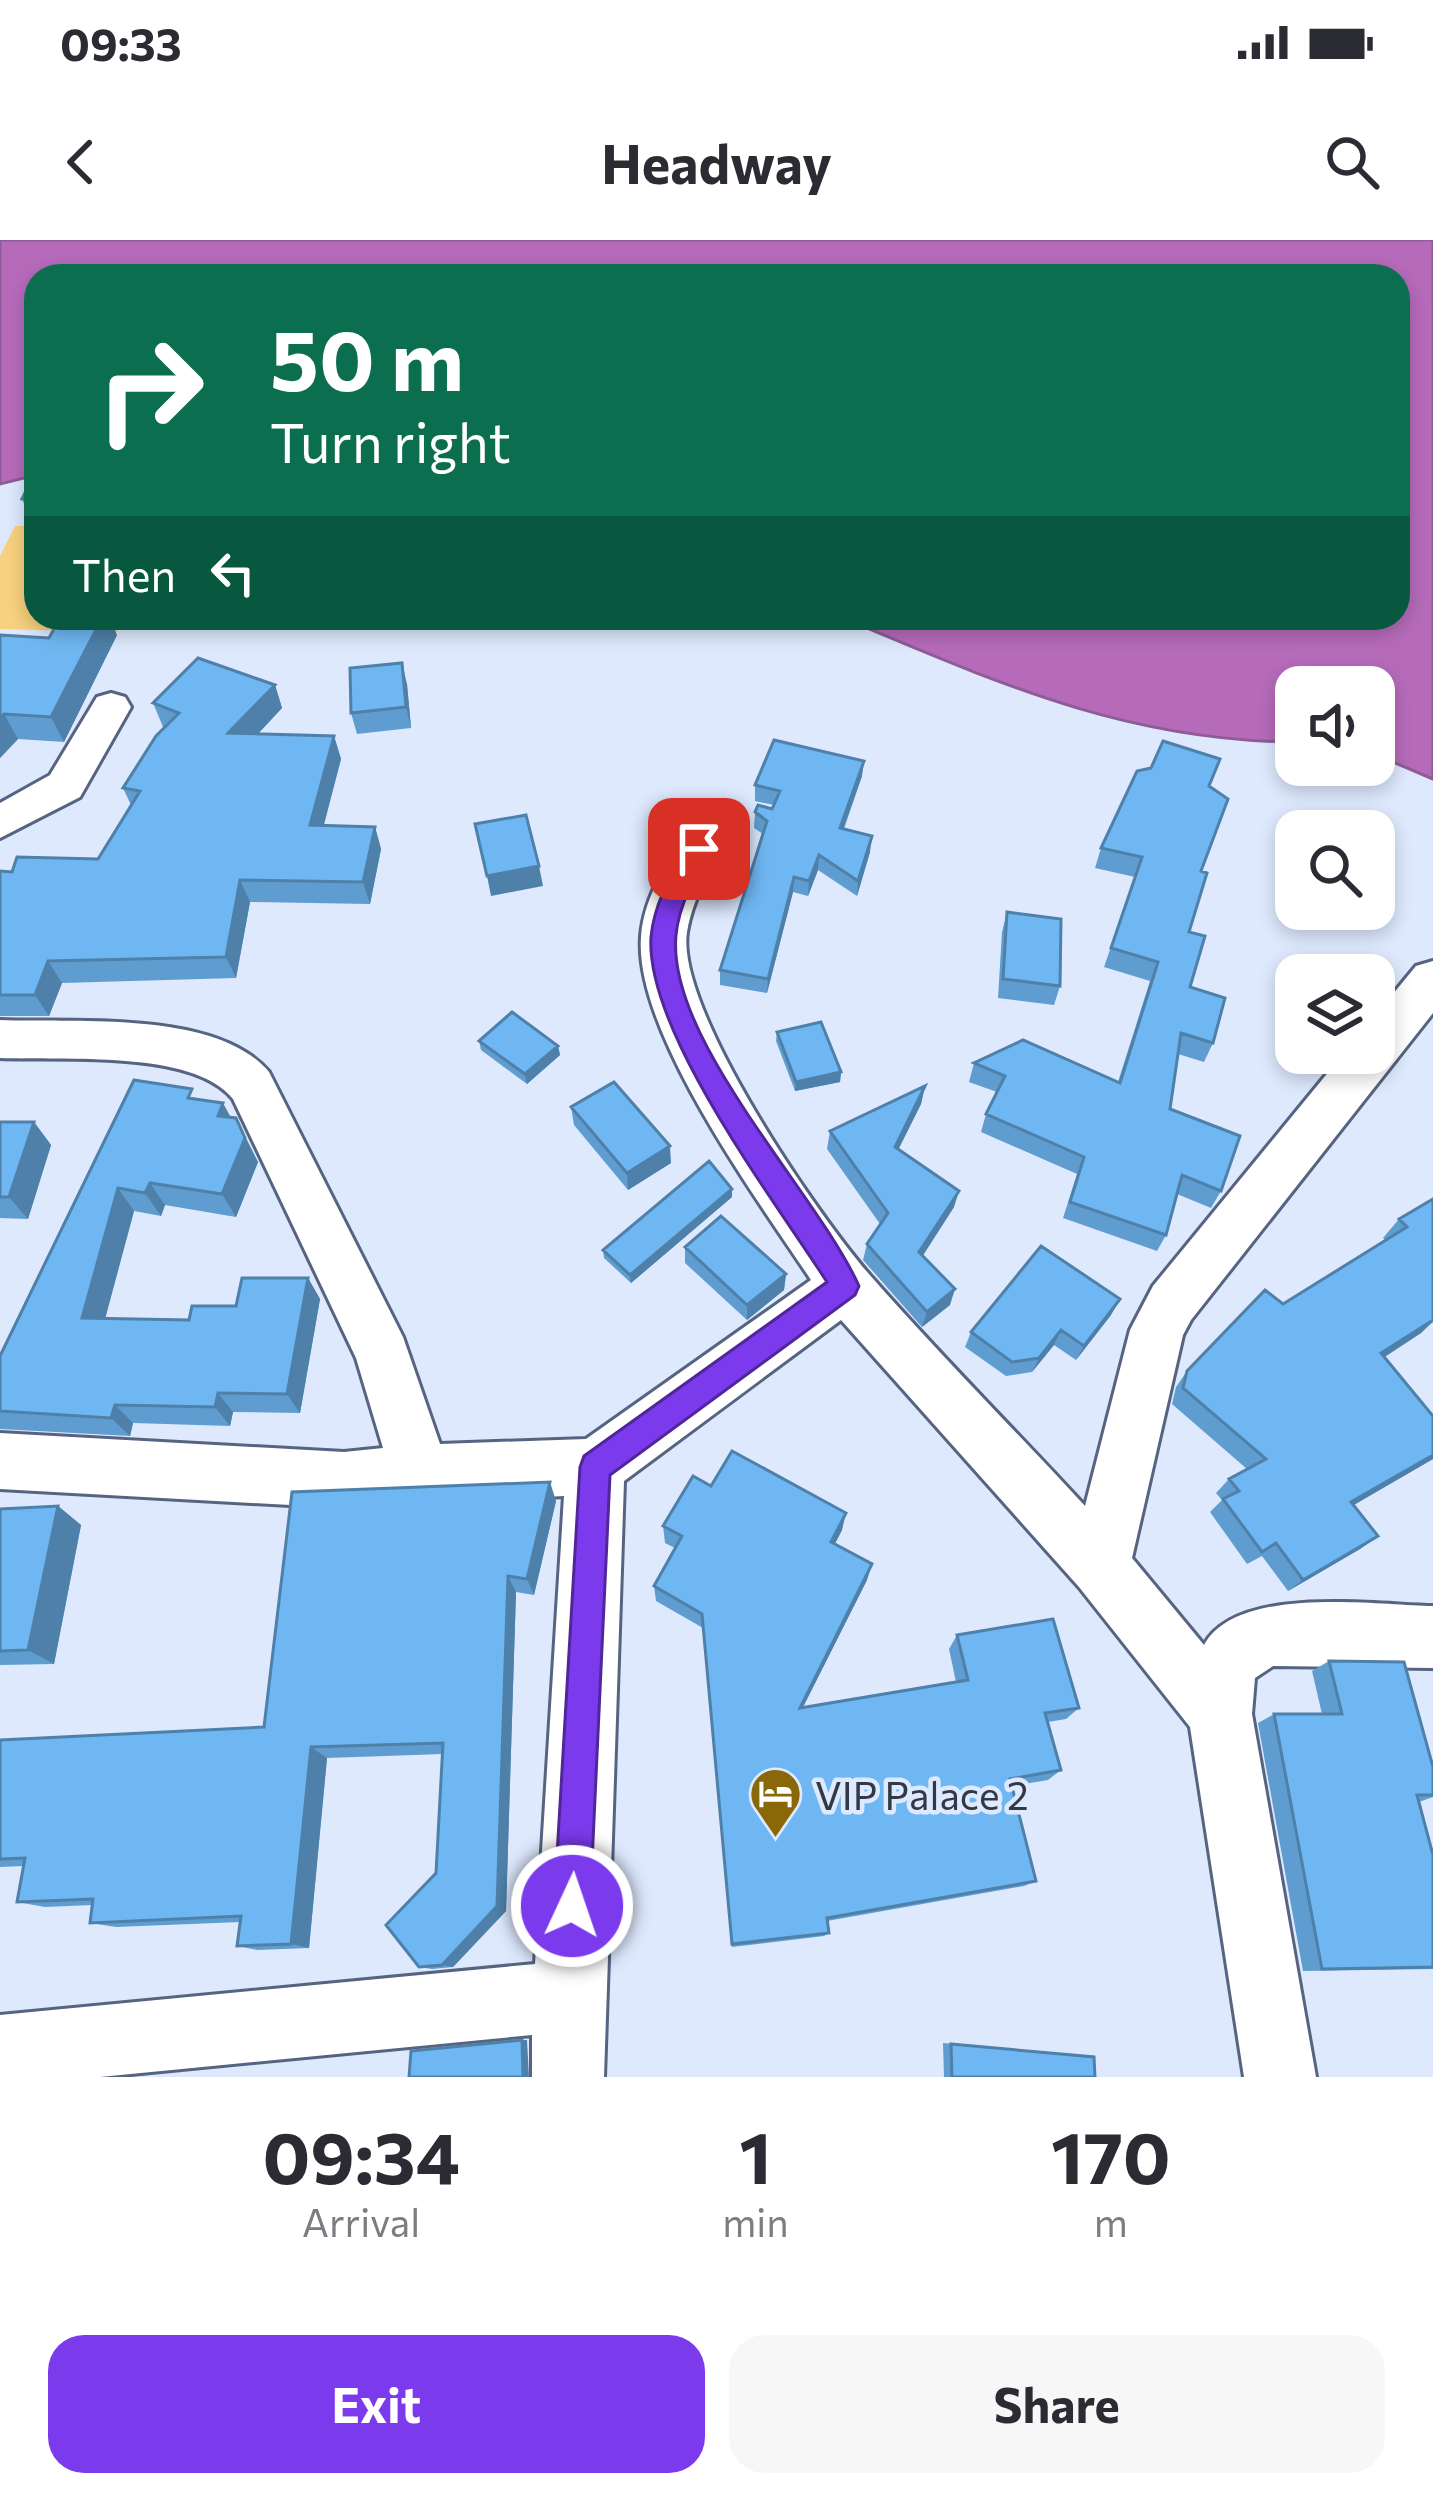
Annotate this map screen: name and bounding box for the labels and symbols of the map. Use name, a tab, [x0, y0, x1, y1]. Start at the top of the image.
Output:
pin	[648, 798, 750, 900]
hotel icon: VIP Palace 2	[748, 1766, 804, 1840]
place label: VIP Palace 2	[815, 1770, 1029, 1818]
position arrow	[509, 1843, 635, 1969]

